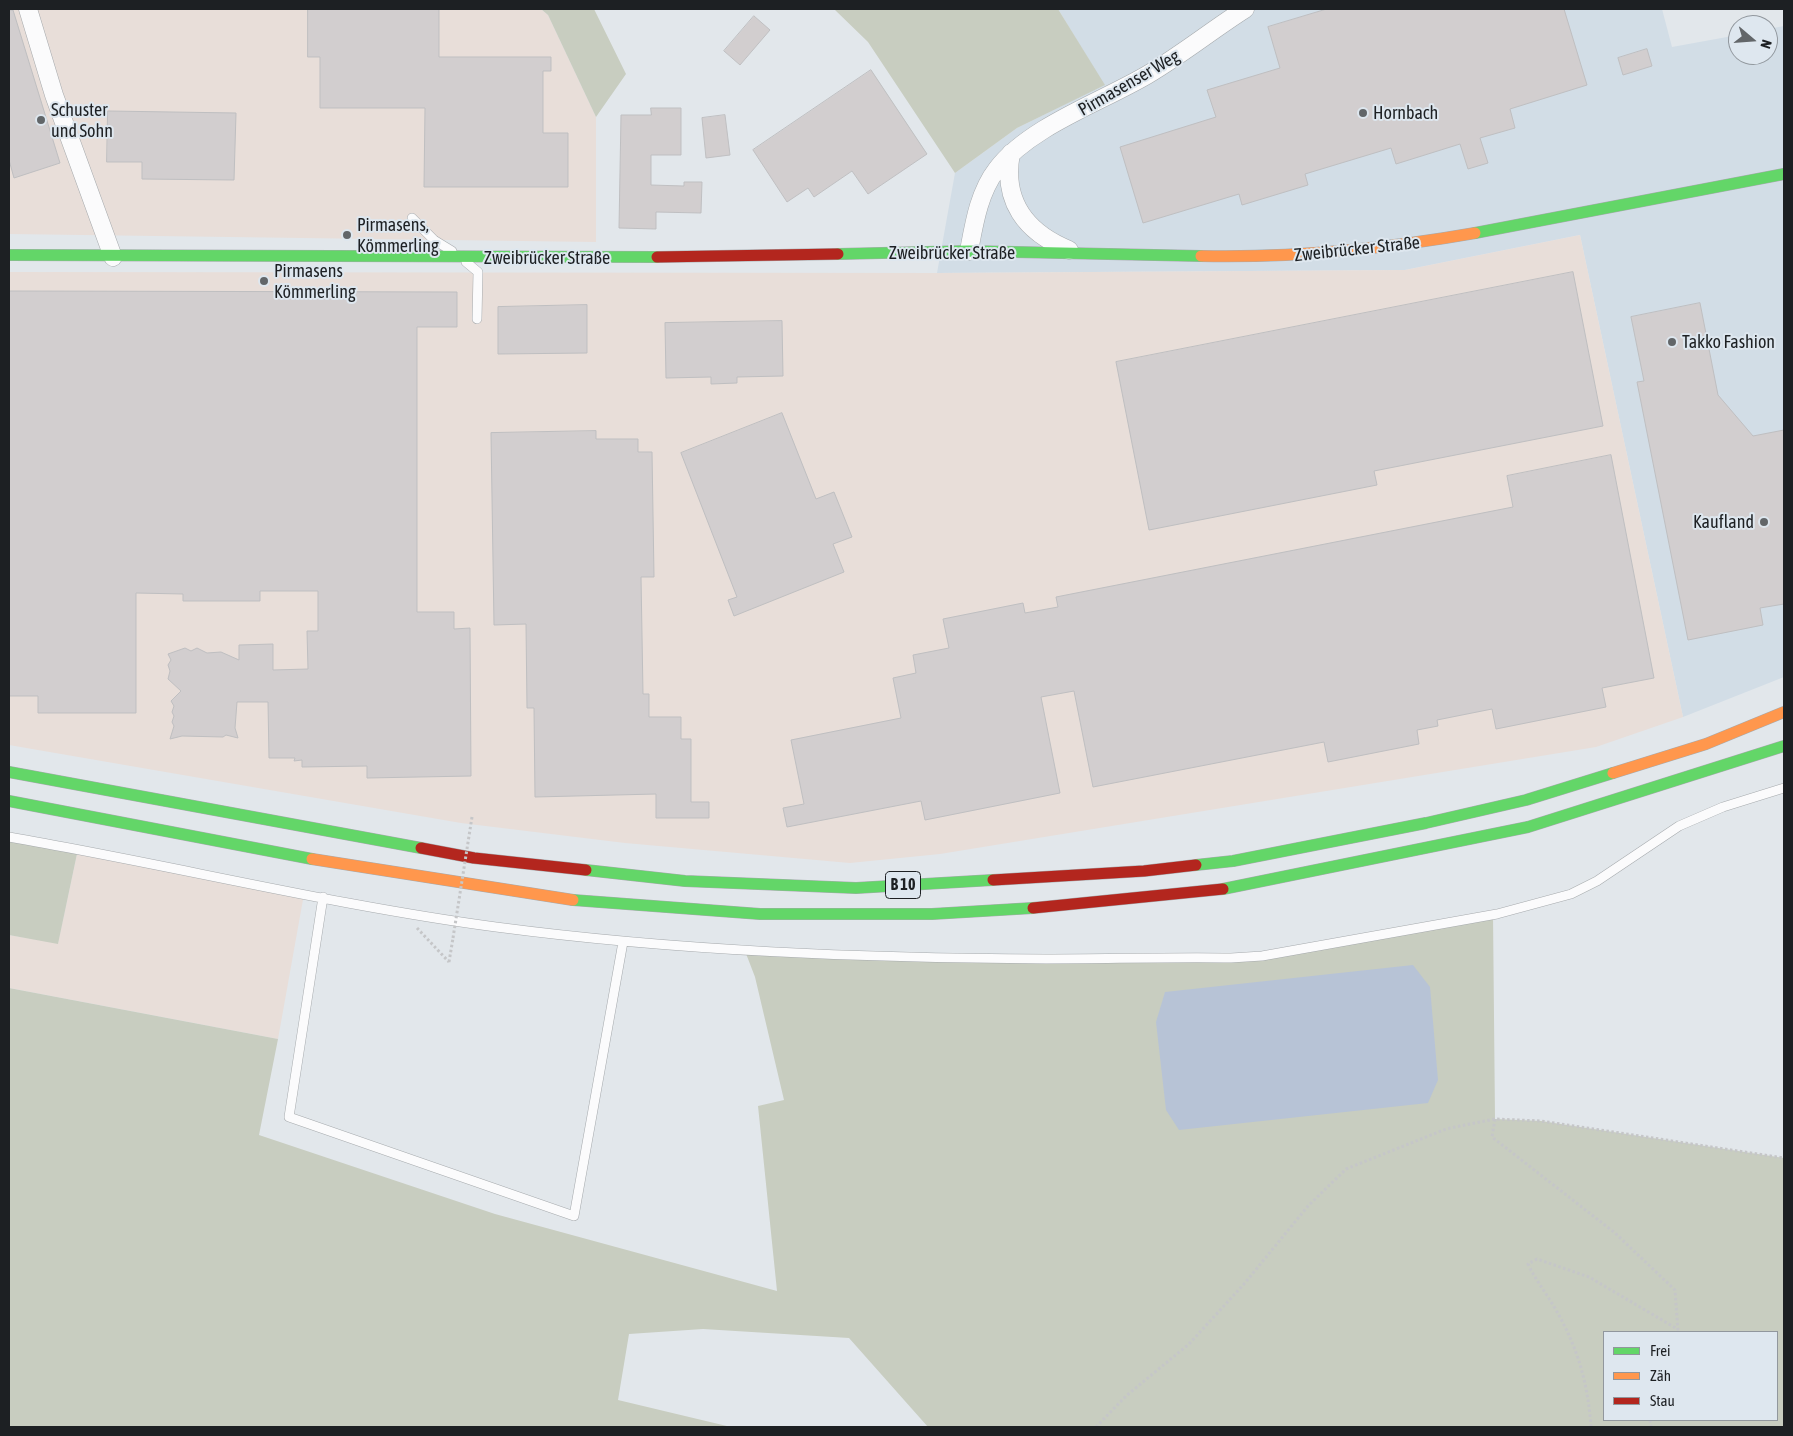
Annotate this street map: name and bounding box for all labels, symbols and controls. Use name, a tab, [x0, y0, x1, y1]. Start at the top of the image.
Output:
north arrow	[1728, 15, 1778, 65]
text: N	[1757, 38, 1775, 51]
street label: Pirmasenser Weg	[1075, 45, 1183, 121]
place label: Schuster und Sohn	[51, 99, 113, 142]
place label: Hornbach	[1373, 102, 1438, 124]
marker: Hornbach	[1357, 107, 1369, 119]
marker: Schuster und Sohn	[35, 114, 47, 126]
place label: Pirmasens, Kömmerling	[357, 214, 439, 256]
marker: Pirmasens, Kömmerling	[341, 229, 353, 241]
street label: Zweibrücker Straße	[1293, 232, 1421, 266]
street label: Zweibrücker Straße	[889, 242, 1015, 264]
street label: Zweibrücker Straße	[484, 247, 610, 269]
place label: Pirmasens Kömmerling	[274, 260, 356, 302]
marker: Pirmasens Kömmerling	[258, 275, 270, 287]
place label: Takko Fashion	[1682, 331, 1775, 353]
marker: Takko Fashion	[1666, 336, 1678, 348]
place label: Kaufland	[1693, 511, 1754, 533]
marker: Kaufland	[1758, 516, 1770, 528]
road number: B 10	[886, 872, 920, 898]
legend	[1603, 1331, 1778, 1421]
text: Frei	[1650, 1342, 1670, 1359]
text: Zäh	[1650, 1367, 1671, 1384]
text: Stau	[1650, 1392, 1675, 1409]

